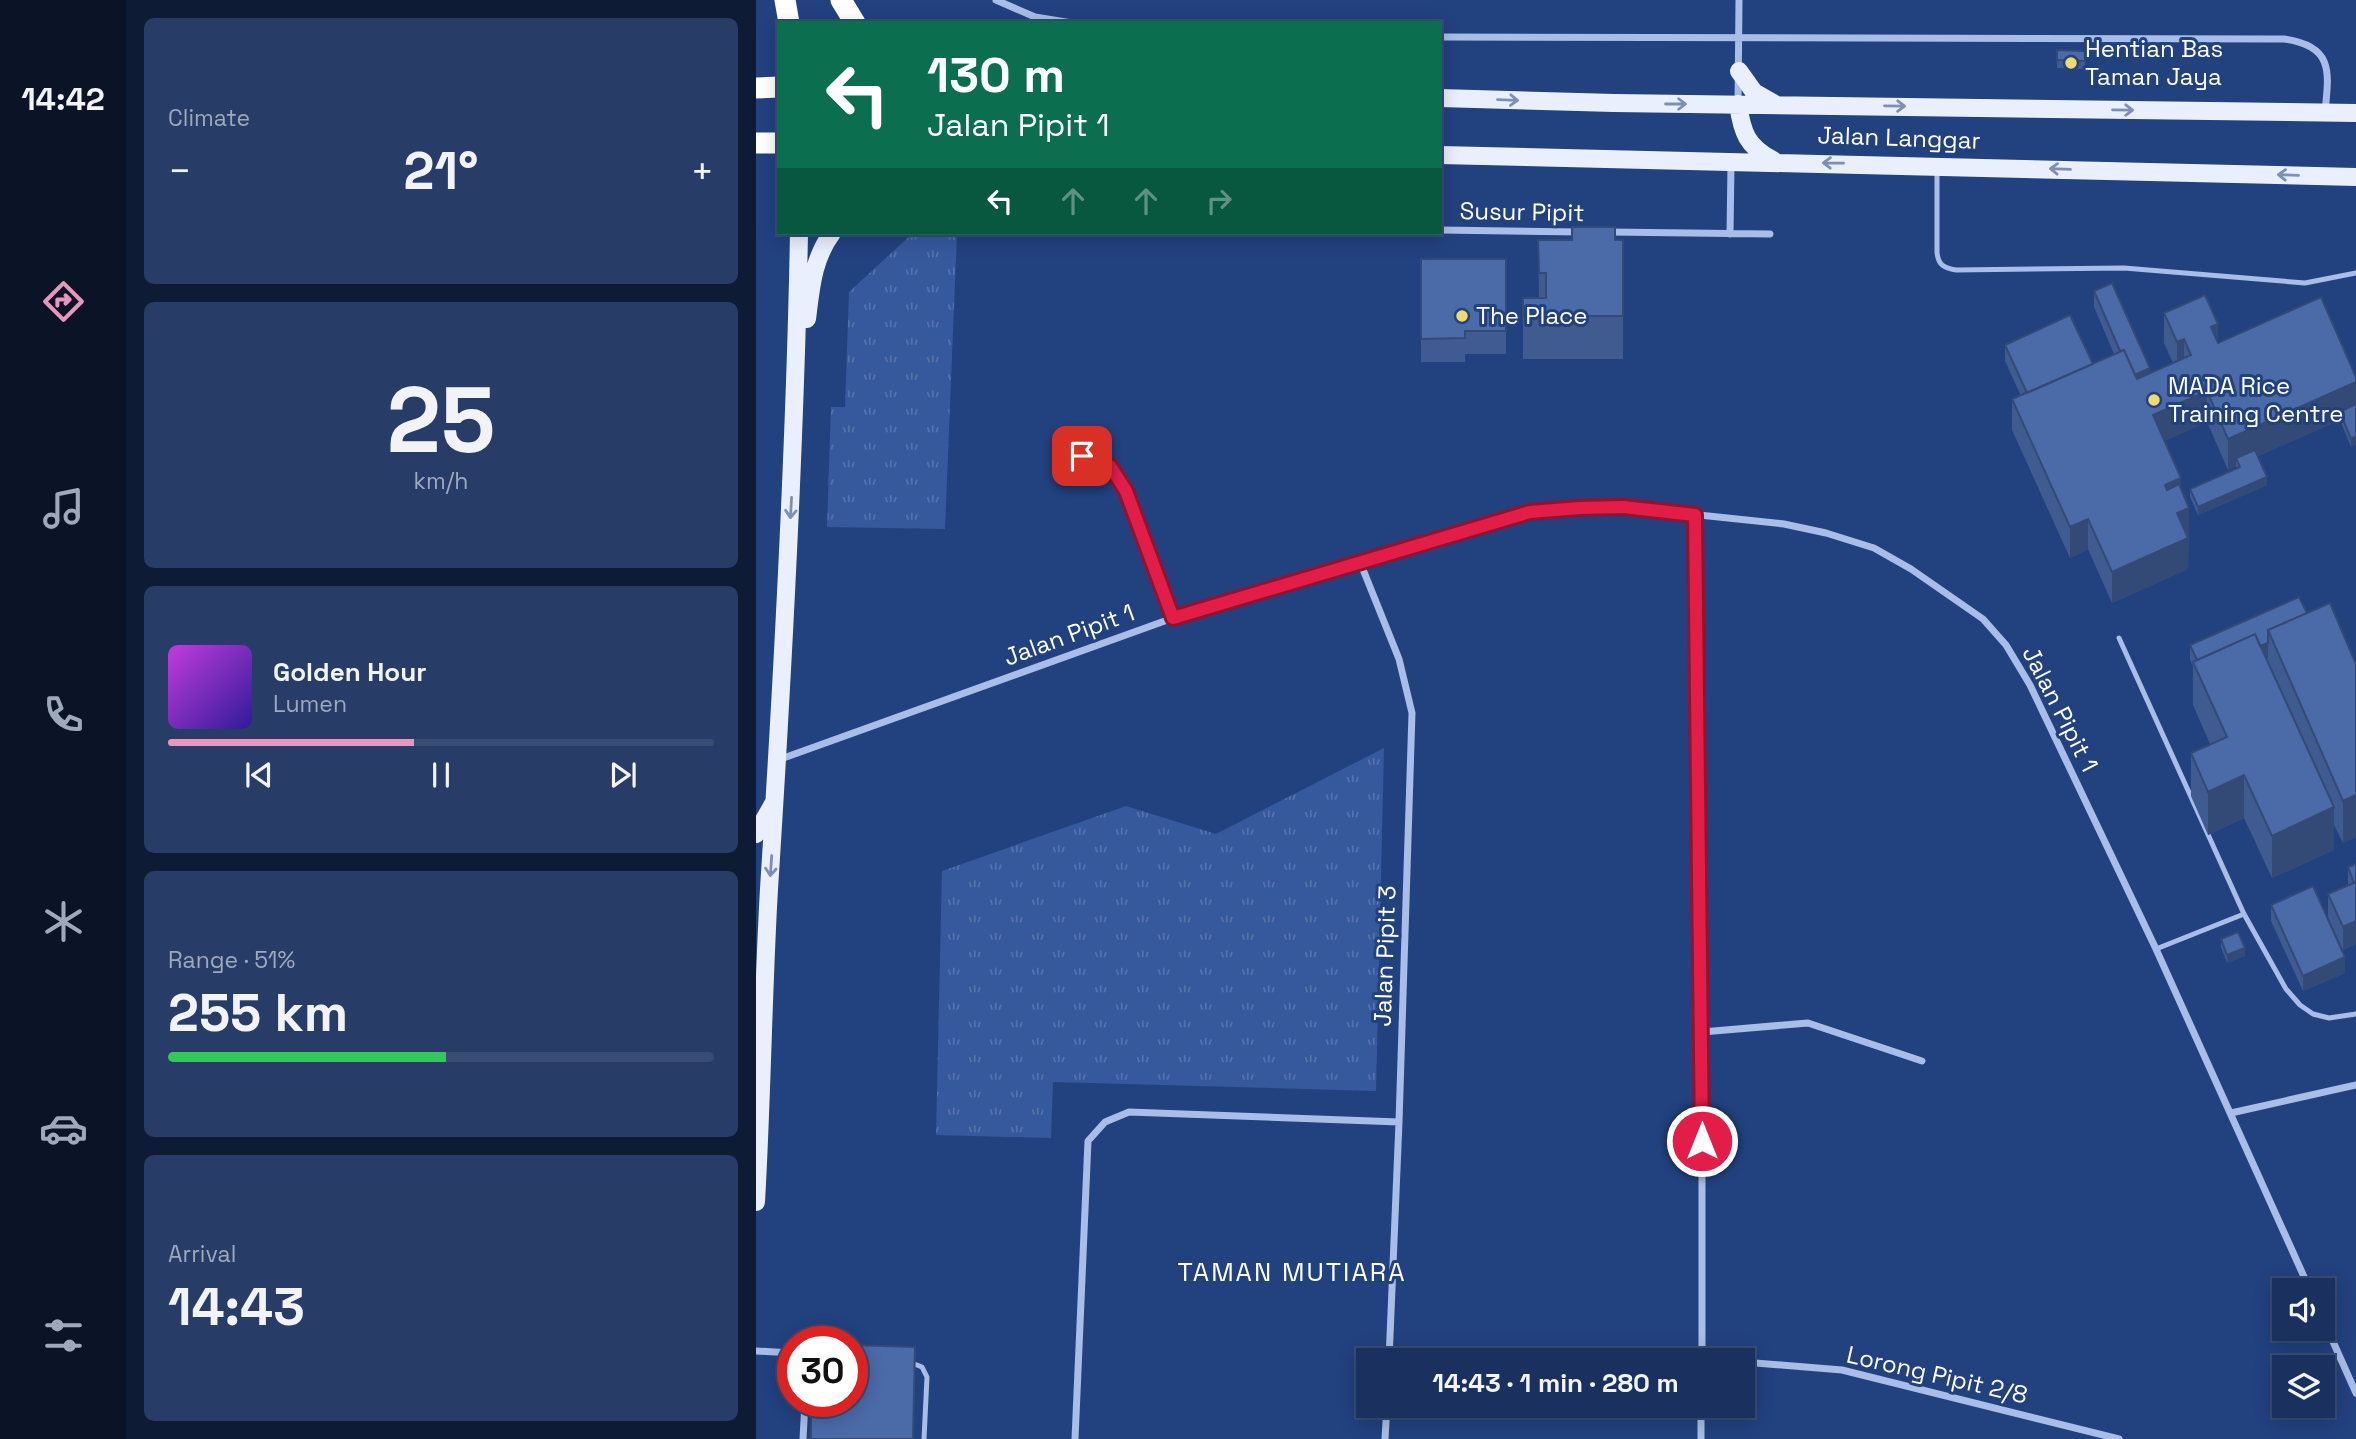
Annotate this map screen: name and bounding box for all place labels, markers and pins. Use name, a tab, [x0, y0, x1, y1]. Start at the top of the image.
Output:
place label: Hentian Bas Taman Jaya	[2085, 33, 2223, 92]
marker: Hentian Bas Taman Jaya	[2063, 55, 2079, 71]
place label: The Place	[1476, 300, 1588, 331]
marker: The Place	[1454, 308, 1470, 324]
place label: MADA Rice Training Centre	[2168, 370, 2343, 429]
marker: MADA Rice Training Centre	[2146, 392, 2162, 408]
pin	[1052, 426, 1112, 486]

